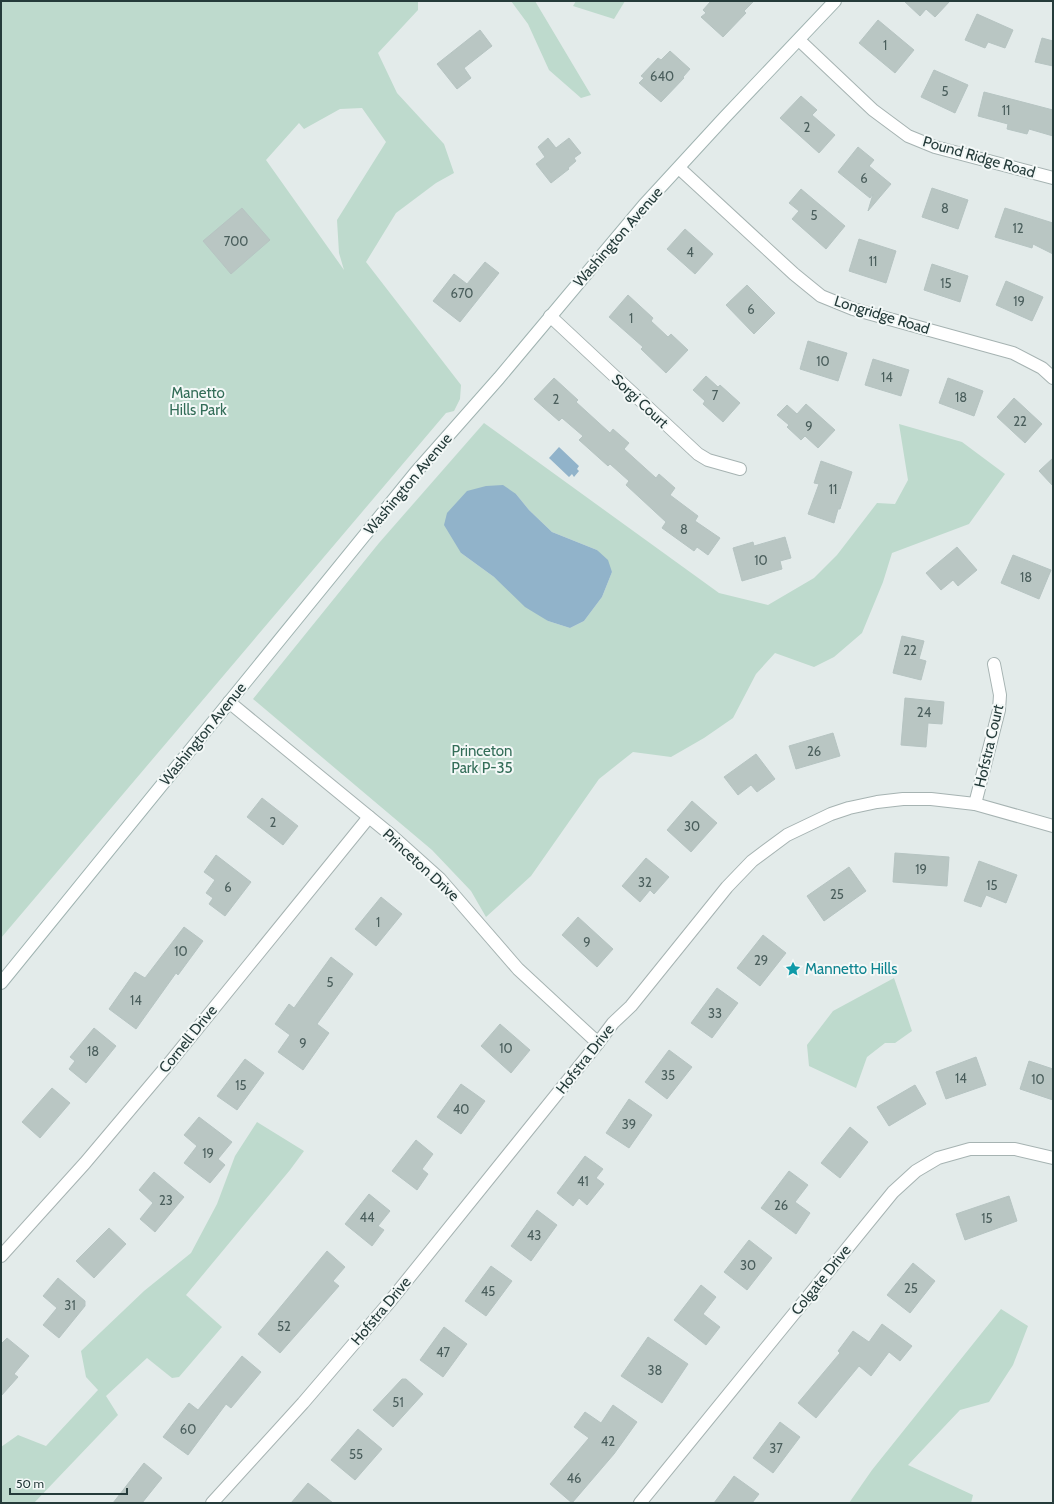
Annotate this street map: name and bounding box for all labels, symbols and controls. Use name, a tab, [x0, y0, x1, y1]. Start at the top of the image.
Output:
house number: 1	[883, 37, 887, 53]
house number: 640	[650, 68, 674, 84]
house number: 5	[941, 83, 949, 99]
house number: 11	[1002, 102, 1010, 118]
house number: 2	[804, 119, 811, 135]
street label: Pound Ridge Road	[921, 132, 1037, 182]
house number: 6	[860, 170, 868, 186]
street label: Washington Avenue	[570, 183, 667, 291]
house number: 8	[941, 200, 949, 216]
house number: 5	[810, 207, 818, 223]
house number: 12	[1012, 220, 1024, 236]
house number: 700	[224, 233, 248, 249]
house number: 4	[686, 244, 694, 260]
house number: 11	[869, 253, 877, 269]
house number: 15	[940, 275, 952, 291]
house number: 670	[451, 285, 473, 301]
street label: Longridge Road	[832, 292, 932, 338]
house number: 19	[1013, 293, 1025, 309]
house number: 6	[747, 301, 755, 317]
house number: 1	[629, 310, 633, 326]
house number: 10	[816, 353, 830, 369]
house number: 14	[881, 369, 893, 385]
street label: Sorgi Court	[608, 370, 672, 432]
park label: Manetto Hills Park	[169, 384, 227, 419]
house number: 7	[712, 387, 719, 403]
house number: 18	[955, 389, 967, 405]
house number: 2	[553, 391, 560, 407]
house number: 22	[1013, 413, 1027, 429]
house number: 9	[805, 418, 813, 434]
street label: Washington Avenue	[360, 429, 456, 538]
house number: 11	[829, 481, 837, 497]
house number: 8	[680, 521, 688, 537]
house number: 10	[754, 552, 768, 568]
house number: 18	[1020, 569, 1032, 585]
house number: 22	[903, 642, 917, 658]
street label: Washington Avenue	[156, 679, 250, 789]
street label: Hofstra Court	[971, 703, 1007, 789]
house number: 24	[917, 704, 932, 720]
park label: Princeton Park P-35	[451, 742, 513, 777]
house number: 26	[807, 743, 821, 759]
house number: 2	[270, 814, 277, 830]
house number: 30	[684, 818, 700, 834]
street label: Princeton Drive	[379, 825, 463, 905]
house number: 19	[915, 861, 927, 877]
house number: 32	[638, 874, 652, 890]
house number: 15	[986, 877, 998, 893]
house number: 6	[224, 879, 232, 895]
house number: 25	[830, 886, 844, 902]
house number: 1	[376, 914, 380, 930]
house number: 9	[583, 934, 591, 950]
house number: 10	[174, 943, 188, 959]
house number: 29	[754, 952, 768, 968]
place icon: Mannetto Hills	[784, 960, 802, 978]
place label: Mannetto Hills	[805, 960, 897, 978]
house number: 5	[326, 974, 334, 990]
house number: 14	[130, 992, 142, 1008]
street label: Cornell Drive	[155, 1001, 221, 1077]
house number: 33	[708, 1005, 722, 1021]
street label: Hofstra Drive	[552, 1020, 618, 1097]
house number: 9	[299, 1035, 307, 1051]
house number: 10	[499, 1040, 513, 1056]
house number: 18	[87, 1043, 99, 1059]
house number: 35	[661, 1067, 675, 1083]
house number: 14	[955, 1070, 967, 1086]
house number: 10	[1031, 1071, 1045, 1087]
house number: 15	[235, 1077, 247, 1093]
house number: 40	[453, 1101, 469, 1117]
house number: 39	[622, 1116, 636, 1132]
house number: 19	[202, 1145, 214, 1161]
house number: 41	[577, 1173, 589, 1189]
house number: 23	[159, 1192, 173, 1208]
house number: 26	[774, 1197, 788, 1213]
house number: 44	[359, 1209, 375, 1225]
house number: 15	[981, 1210, 993, 1226]
house number: 43	[527, 1227, 541, 1243]
street label: Colgate Drive	[787, 1241, 855, 1319]
house number: 30	[740, 1257, 756, 1273]
street label: Hofstra Drive	[347, 1273, 415, 1349]
house number: 25	[904, 1280, 918, 1296]
house number: 45	[481, 1283, 495, 1299]
house number: 31	[64, 1297, 76, 1313]
house number: 52	[277, 1318, 291, 1334]
house number: 47	[436, 1344, 450, 1360]
house number: 38	[648, 1362, 663, 1378]
house number: 51	[392, 1394, 404, 1410]
house number: 60	[180, 1421, 196, 1437]
house number: 42	[601, 1433, 615, 1449]
house number: 37	[769, 1440, 783, 1456]
house number: 55	[349, 1446, 363, 1462]
scale bar	[10, 1470, 127, 1496]
house number: 46	[567, 1470, 581, 1486]
text: 50 m	[16, 1476, 44, 1491]

